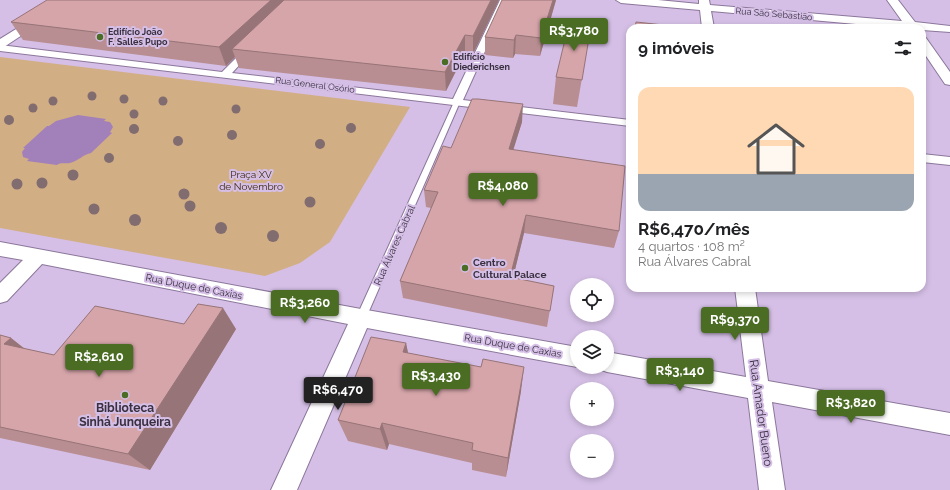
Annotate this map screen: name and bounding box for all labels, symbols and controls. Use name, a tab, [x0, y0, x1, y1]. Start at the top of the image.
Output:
street label: Rua São Sebastião	[735, 6, 813, 22]
pin: R$3,780	[537, 18, 611, 52]
text: R$3,780	[549, 23, 599, 38]
place label: Edifício João F. Salles Pupo	[108, 27, 168, 47]
marker: Edifício João F. Salles Pupo	[95, 32, 105, 42]
icon: filters	[892, 37, 914, 59]
text: 9 imóveis	[638, 38, 714, 58]
place label: Edifício Diederichsen	[453, 52, 510, 72]
marker: Edifício Diederichsen	[440, 57, 450, 67]
street label: Rua General Osório	[275, 75, 355, 95]
icon: home	[740, 113, 812, 185]
park label: Praça XV de Novembro	[219, 169, 283, 192]
pin: R$4,080	[466, 173, 540, 207]
text: R$4,080	[477, 178, 529, 193]
street label: Rua Álvares Cabral	[372, 203, 417, 287]
text: R$6,470/mês	[638, 219, 750, 239]
text: 4 quartos · 108 m²	[638, 239, 745, 254]
text: Rua Álvares Cabral	[638, 254, 751, 269]
place label: Centro Cultural Palace	[473, 257, 546, 280]
marker: Centro Cultural Palace	[460, 263, 470, 273]
street label: Rua Duque de Caxias	[145, 272, 243, 301]
map controls	[570, 278, 614, 478]
button: locate	[570, 278, 614, 322]
pin: R$3,260	[268, 290, 342, 324]
text: R$3,260	[280, 295, 330, 310]
pin: R$9,370	[698, 307, 772, 341]
text: R$9,370	[710, 312, 760, 327]
button: layers	[570, 330, 614, 374]
street label: Rua Duque de Caxias	[463, 332, 563, 359]
pin: R$2,610	[62, 344, 136, 378]
text: R$2,610	[74, 349, 124, 364]
pin: R$3,140	[643, 358, 717, 392]
street label: Rua Amador Bueno	[747, 359, 775, 467]
pin: R$3,430	[399, 363, 473, 397]
text: R$3,140	[656, 363, 704, 378]
text: R$3,430	[411, 368, 461, 383]
pin: R$6,470	[301, 377, 375, 411]
text: R$6,470	[313, 382, 363, 397]
button: +	[570, 382, 614, 426]
marker: Biblioteca Sinhá Junqueira	[120, 390, 130, 400]
pin: R$3,820	[814, 390, 888, 424]
text: R$3,820	[826, 395, 876, 410]
place label: Biblioteca Sinhá Junqueira	[79, 401, 171, 429]
button: −	[570, 434, 614, 478]

